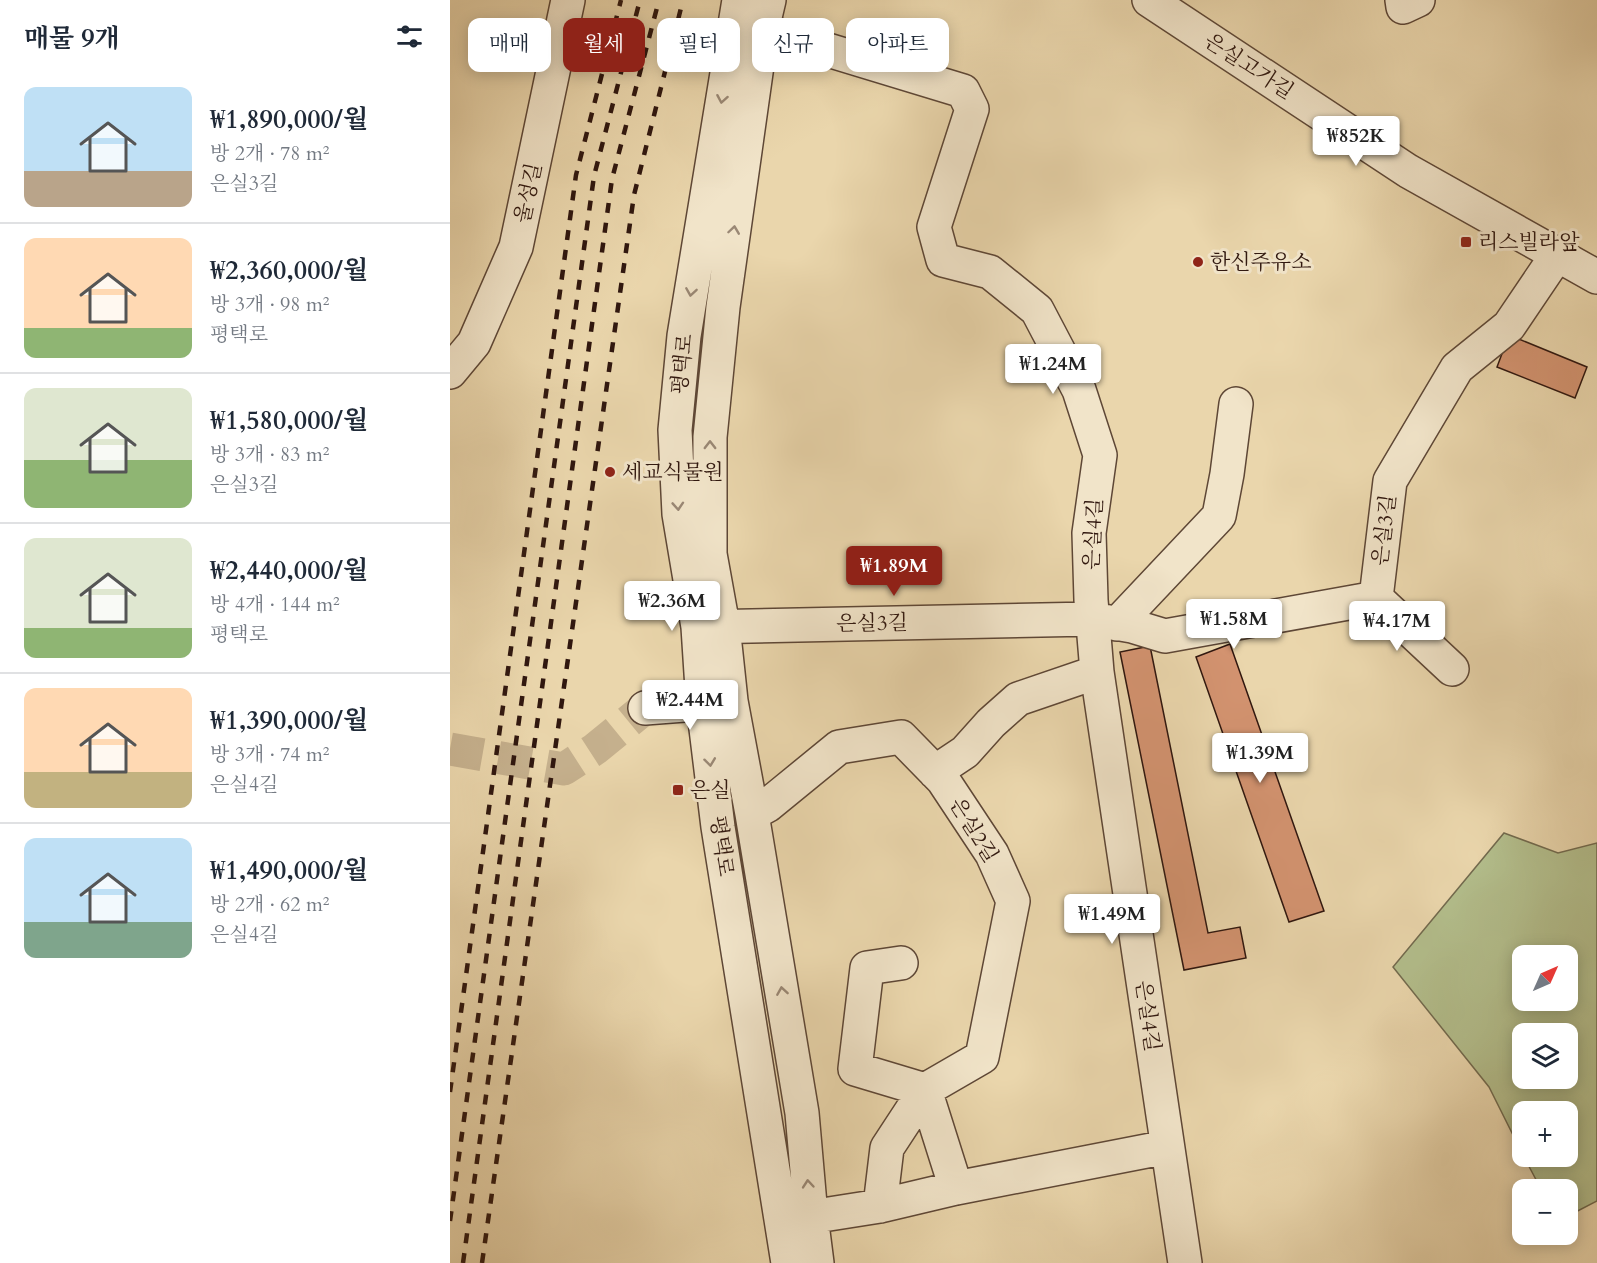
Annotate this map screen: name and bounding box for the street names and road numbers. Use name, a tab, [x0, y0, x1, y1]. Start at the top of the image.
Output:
street label: 은실고가길	[1198, 27, 1299, 106]
street label: 울성길	[508, 160, 549, 226]
street label: 평택로	[665, 332, 700, 396]
street label: 은실3길	[1366, 493, 1403, 567]
street label: 은실4길	[1077, 498, 1110, 571]
street label: 은실3길	[836, 608, 908, 639]
street label: 은실2길	[942, 792, 1005, 868]
street label: 평택로	[703, 814, 740, 878]
street label: 은실4길	[1128, 979, 1167, 1054]

